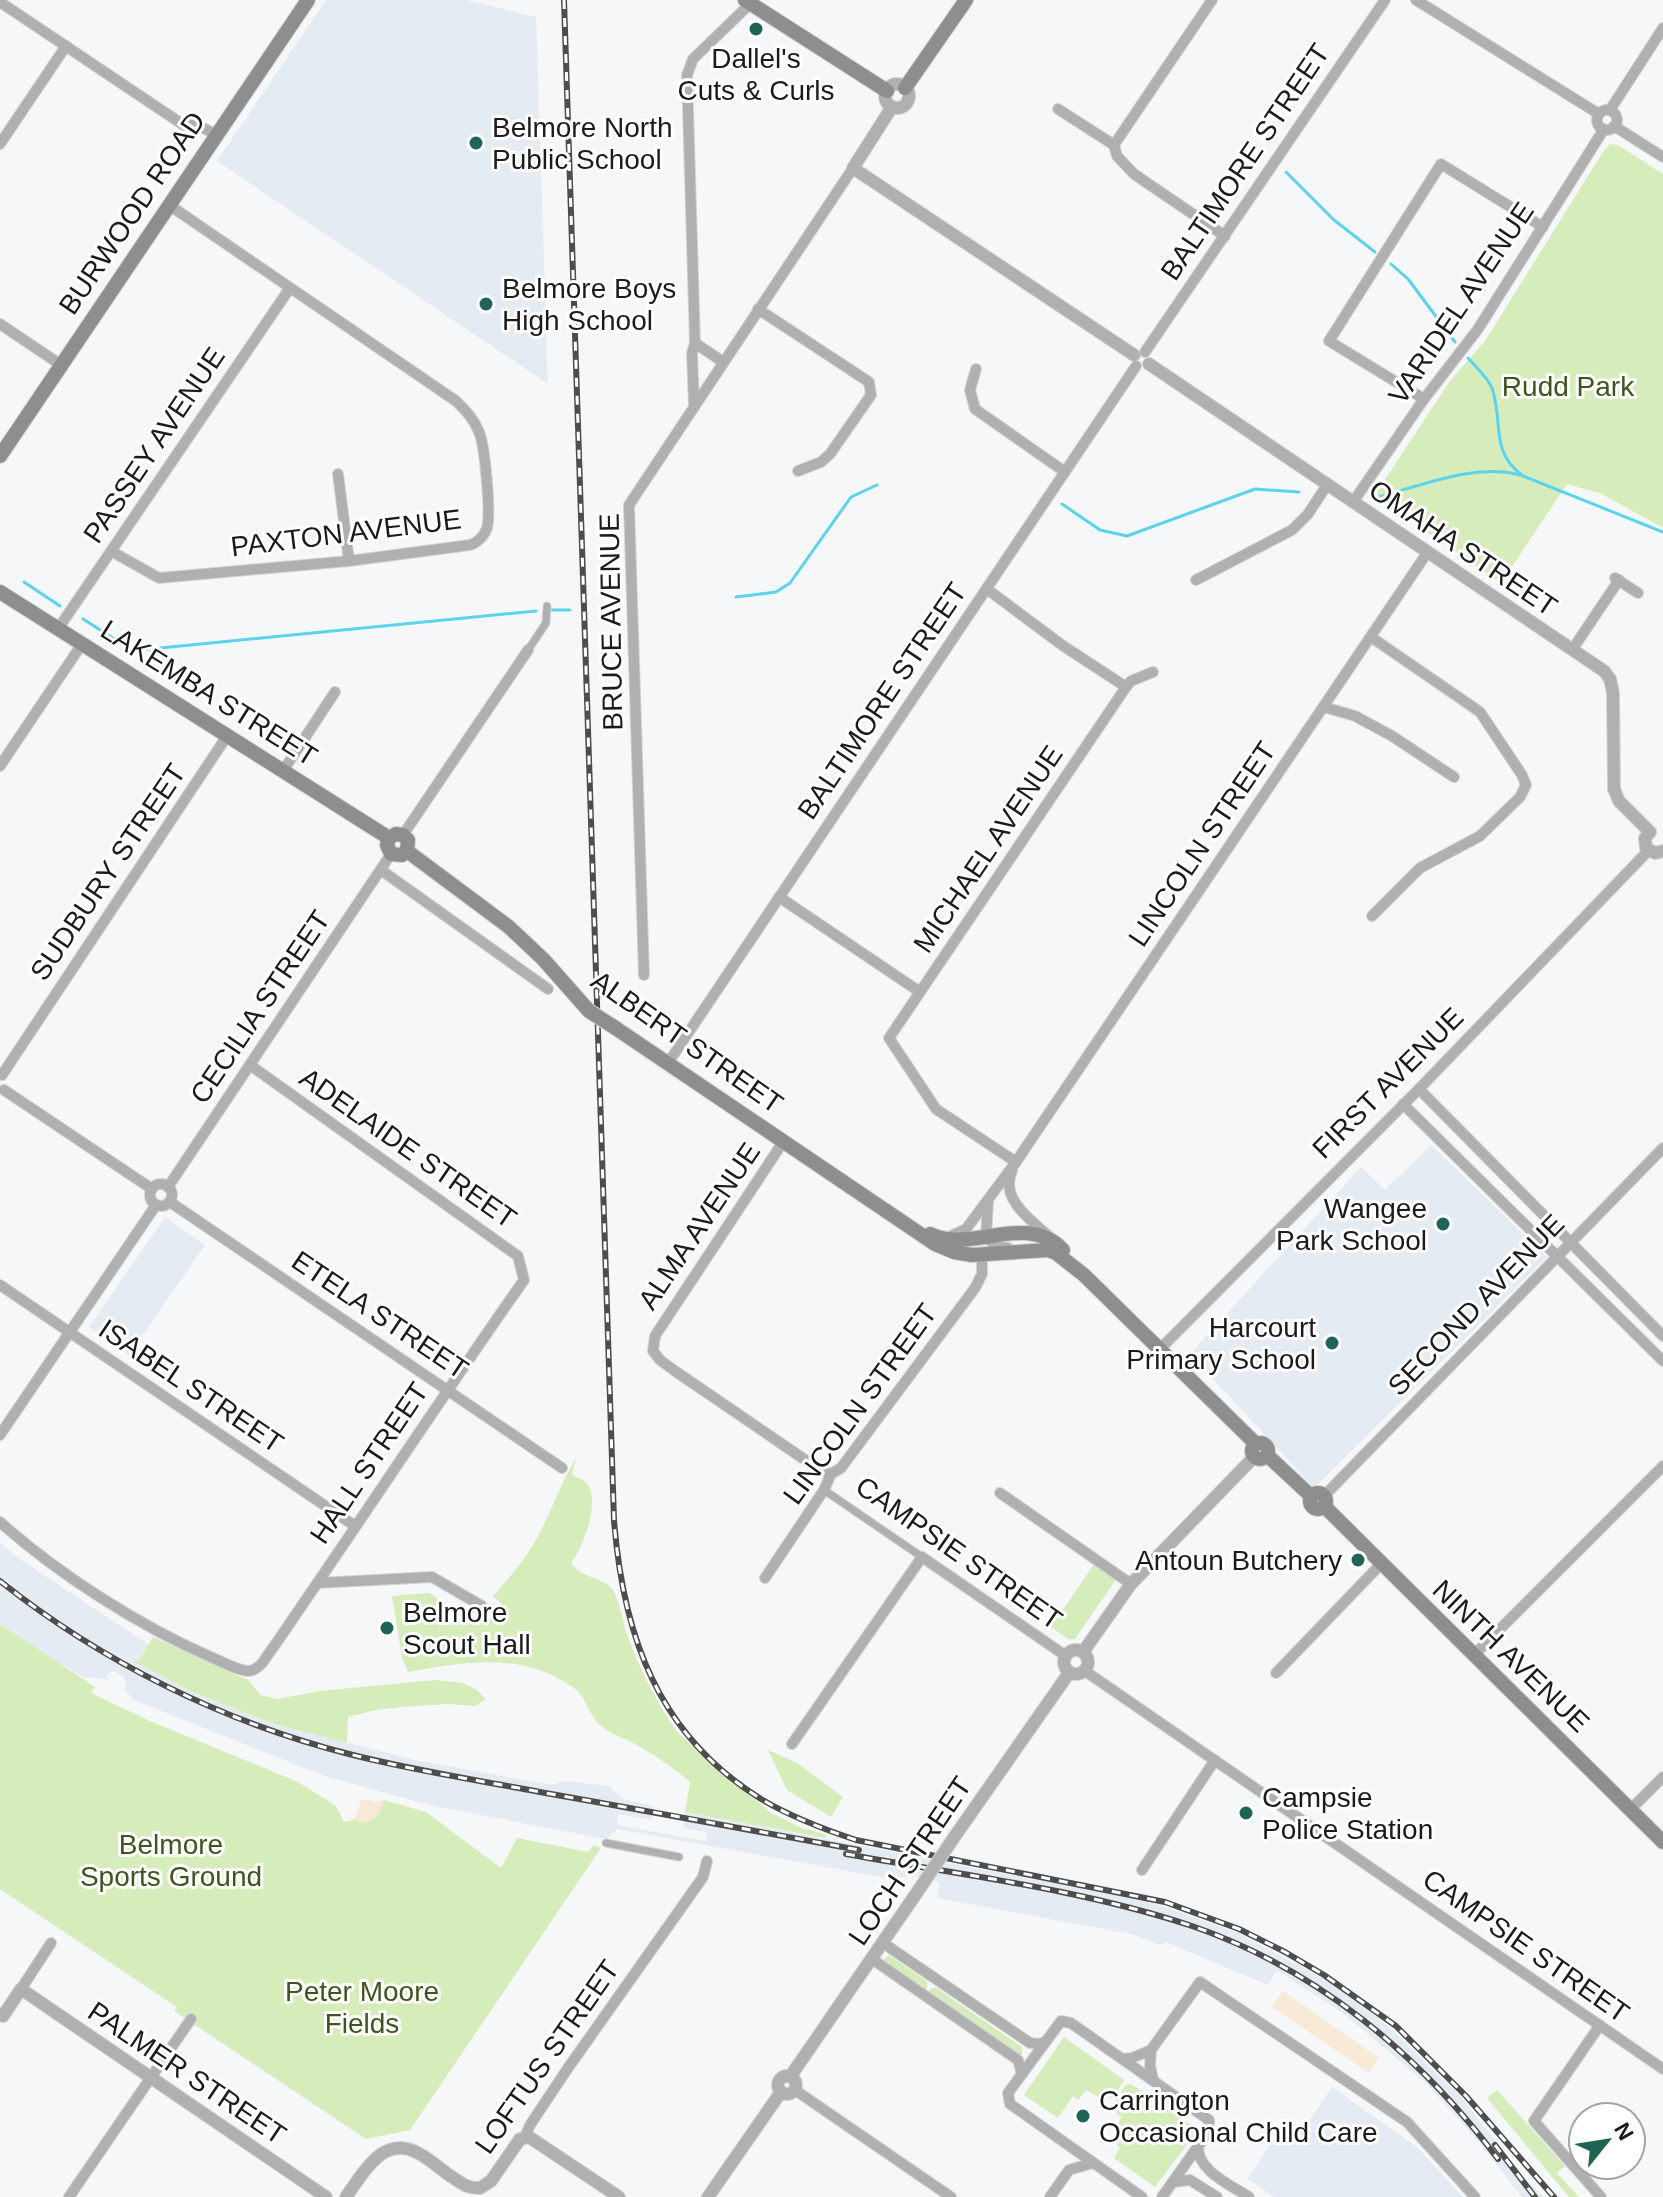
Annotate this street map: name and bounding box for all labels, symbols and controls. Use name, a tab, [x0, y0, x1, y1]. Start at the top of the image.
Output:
marker: Dallel's Cuts & Curls	[747, 20, 765, 38]
street label: BALTIMORE STREET	[1154, 38, 1336, 286]
place label: Dallel's Cuts & Curls	[677, 43, 835, 106]
street label: BURWOOD ROAD	[53, 106, 211, 320]
place label: Belmore North Public School	[492, 112, 673, 175]
marker: Belmore North Public School	[467, 134, 485, 152]
street label: VARIDEL AVENUE	[1382, 196, 1540, 410]
place label: Belmore Boys High School	[502, 273, 676, 336]
marker: Belmore Boys High School	[477, 295, 495, 313]
street label: PASSEY AVENUE	[77, 341, 231, 549]
park label: Rudd Park	[1502, 371, 1635, 402]
street label: OMAHA STREET	[1363, 474, 1563, 622]
street label: PAXTON AVENUE	[229, 503, 463, 563]
street label: BRUCE AVENUE	[594, 513, 628, 731]
street label: BALTIMORE STREET	[791, 577, 973, 825]
street label: LAKEMBA STREET	[95, 614, 323, 772]
street label: LINCOLN STREET	[1122, 736, 1282, 952]
street label: MICHAEL AVENUE	[907, 740, 1069, 958]
street label: SUDBURY STREET	[24, 758, 192, 986]
street label: CECILIA STREET	[184, 905, 336, 1109]
street label: ALBERT STREET	[585, 964, 789, 1120]
street label: FIRST AVENUE	[1306, 1001, 1470, 1165]
street label: ADELAIDE STREET	[294, 1062, 522, 1234]
street label: ALMA AVENUE	[632, 1137, 766, 1315]
place label: Wangee Park School	[1276, 1193, 1427, 1256]
street label: SECOND AVENUE	[1382, 1208, 1570, 1402]
marker: Wangee Park School	[1434, 1215, 1452, 1233]
street label: ETELA STREET	[286, 1245, 474, 1385]
street label: LINCOLN STREET	[777, 1298, 943, 1510]
place label: Harcourt Primary School	[1126, 1312, 1316, 1375]
street label: ISABEL STREET	[93, 1313, 289, 1459]
marker: Harcourt Primary School	[1323, 1334, 1341, 1352]
street label: HALL STREET	[304, 1377, 434, 1549]
street label: CAMPSIE STREET	[850, 1470, 1068, 1636]
place label: Antoun Butchery	[1135, 1545, 1342, 1576]
marker: Antoun Butchery	[1349, 1551, 1367, 1569]
street label: NINTH AVENUE	[1427, 1574, 1595, 1738]
place label: Belmore Scout Hall	[403, 1597, 531, 1660]
marker: Belmore Scout Hall	[378, 1619, 396, 1637]
street label: LOCH STREET	[842, 1771, 978, 1951]
place label: Campsie Police Station	[1262, 1782, 1433, 1845]
marker: Campsie Police Station	[1237, 1804, 1255, 1822]
park label: Belmore Sports Ground	[80, 1829, 262, 1892]
street label: CAMPSIE STREET	[1417, 1863, 1635, 2029]
street label: LOFTUS STREET	[469, 1954, 625, 2160]
park label: Peter Moore Fields	[285, 1976, 439, 2039]
street label: PALMER STREET	[82, 1995, 292, 2151]
place label: Carrington Occasional Child Care	[1099, 2085, 1378, 2148]
north arrow	[1567, 2101, 1647, 2181]
marker: Carrington Occasional Child Care	[1074, 2107, 1092, 2125]
text: N	[1609, 2118, 1639, 2144]

